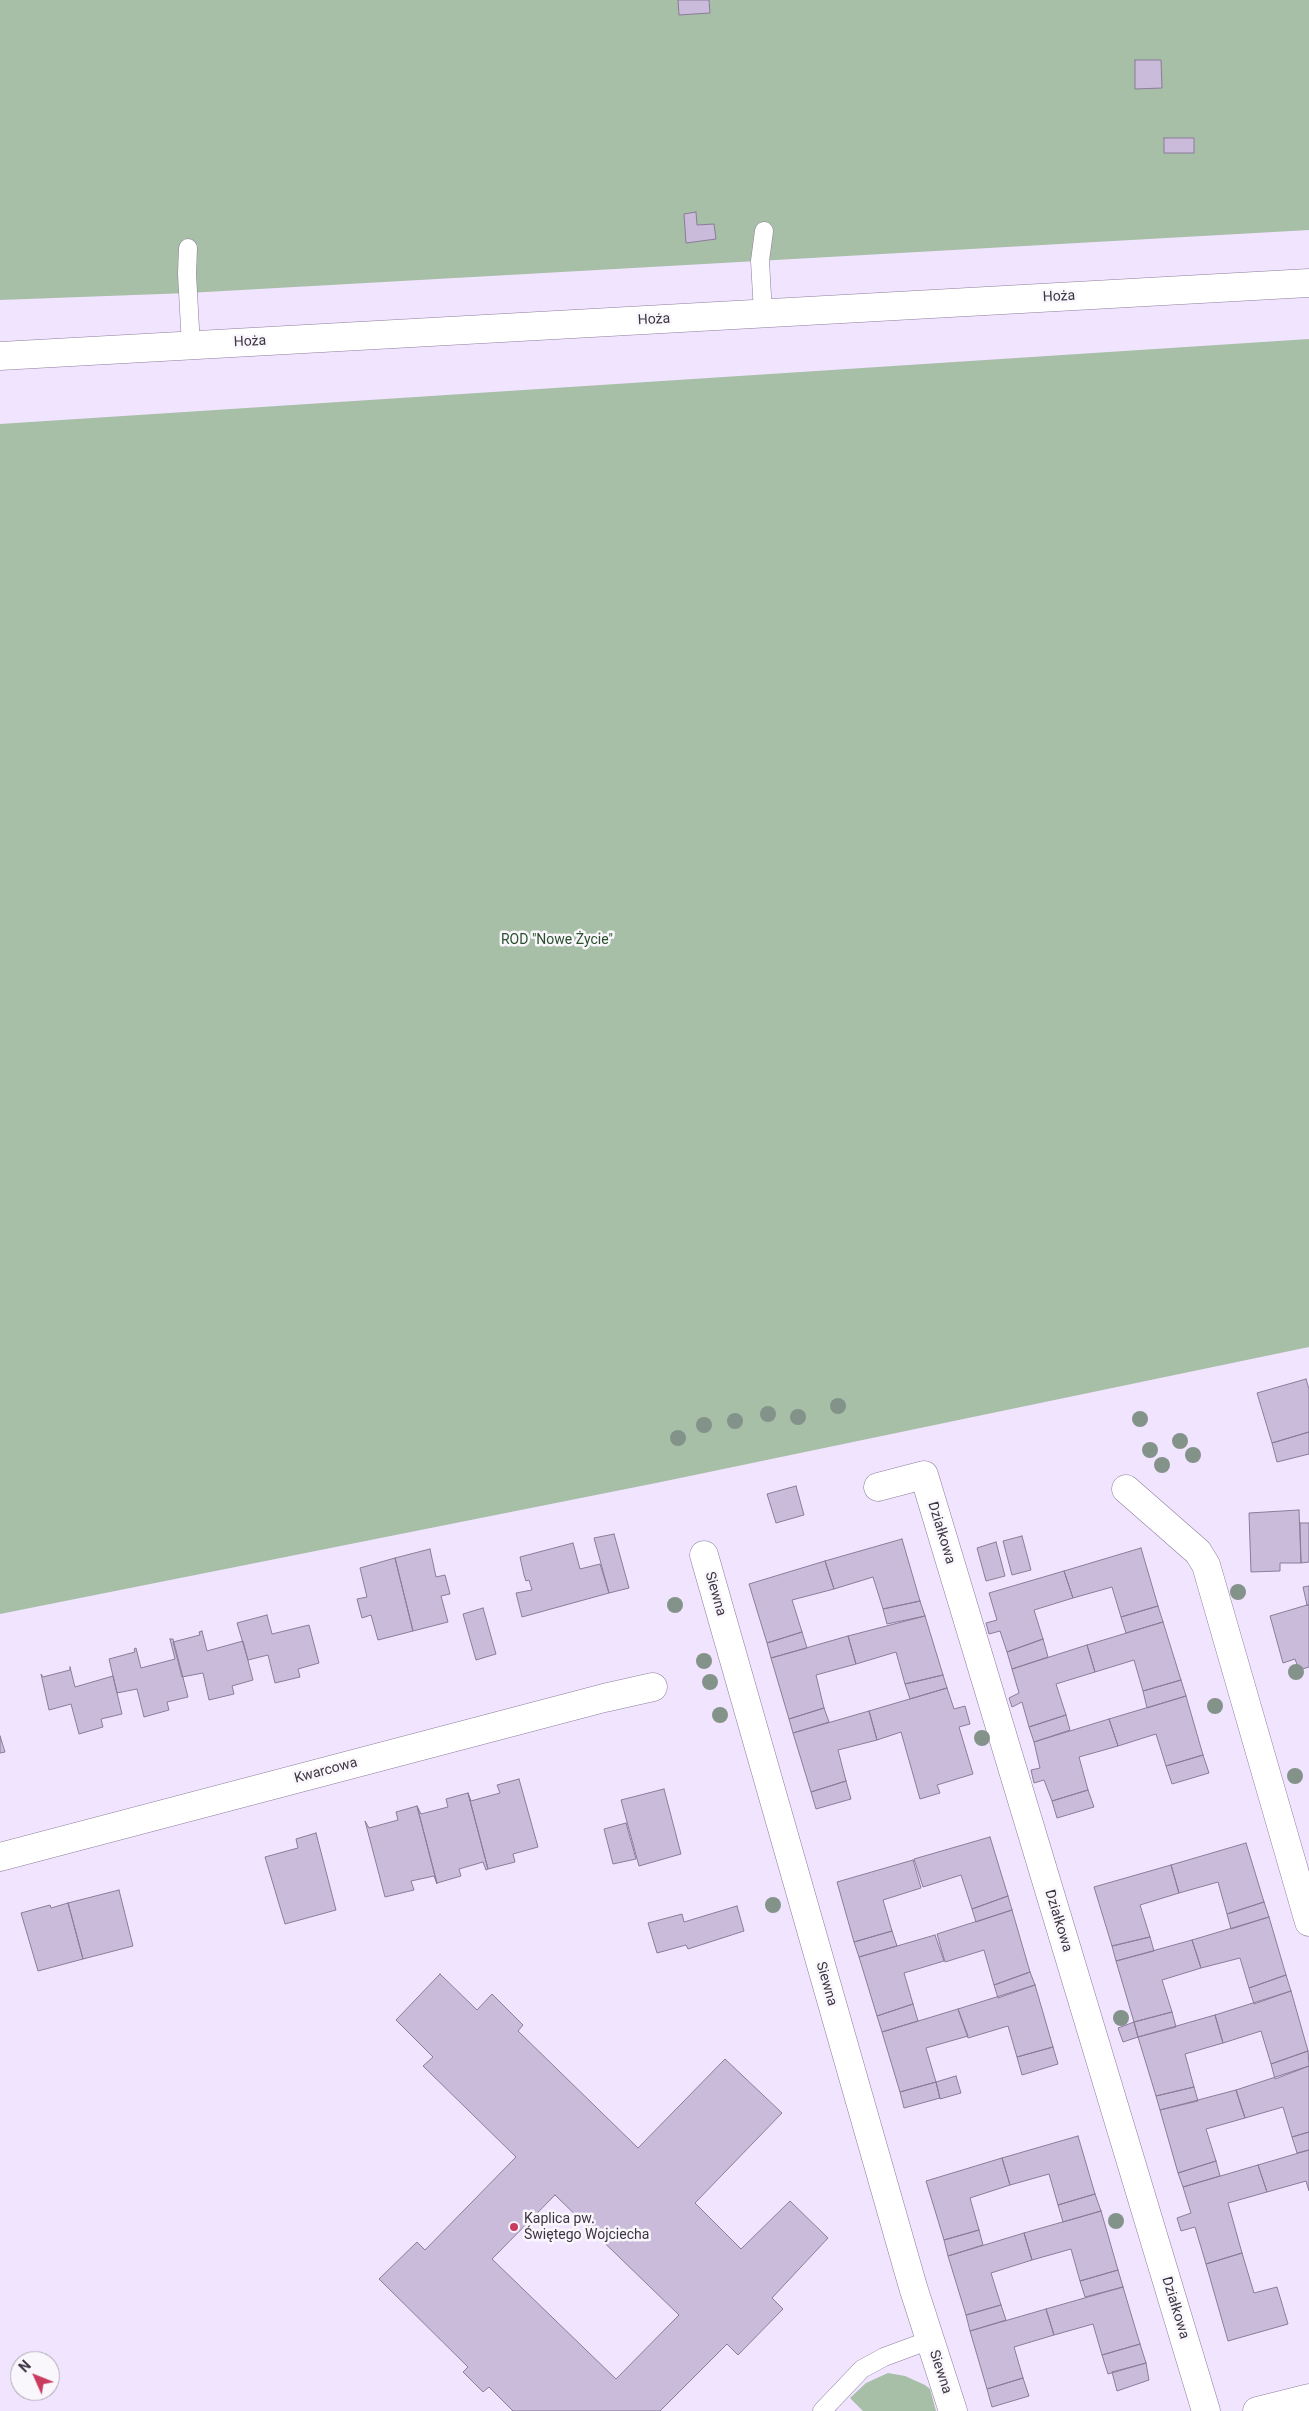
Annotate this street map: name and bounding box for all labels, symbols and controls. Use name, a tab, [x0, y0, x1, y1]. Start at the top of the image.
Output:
street label: Hoża	[1042, 288, 1076, 306]
street label: Hoża	[637, 311, 671, 329]
street label: Hoża	[233, 333, 267, 351]
park label: ROD "Nowe Życie"	[501, 932, 613, 948]
street label: Działkowa	[924, 1500, 958, 1566]
street label: Siewna	[701, 1570, 729, 1618]
street label: Kwarcowa	[293, 1755, 359, 1787]
street label: Działkowa	[1041, 1888, 1075, 1954]
street label: Siewna	[812, 1960, 840, 2008]
place label: Kaplica pw. Świętego Wojciecha	[524, 2211, 649, 2244]
marker: Kaplica pw. Świętego Wojciecha	[508, 2221, 520, 2233]
street label: Działkowa	[1158, 2275, 1192, 2341]
street label: Siewna	[925, 2348, 955, 2396]
north arrow	[10, 2351, 60, 2401]
text: N	[16, 2357, 34, 2375]

